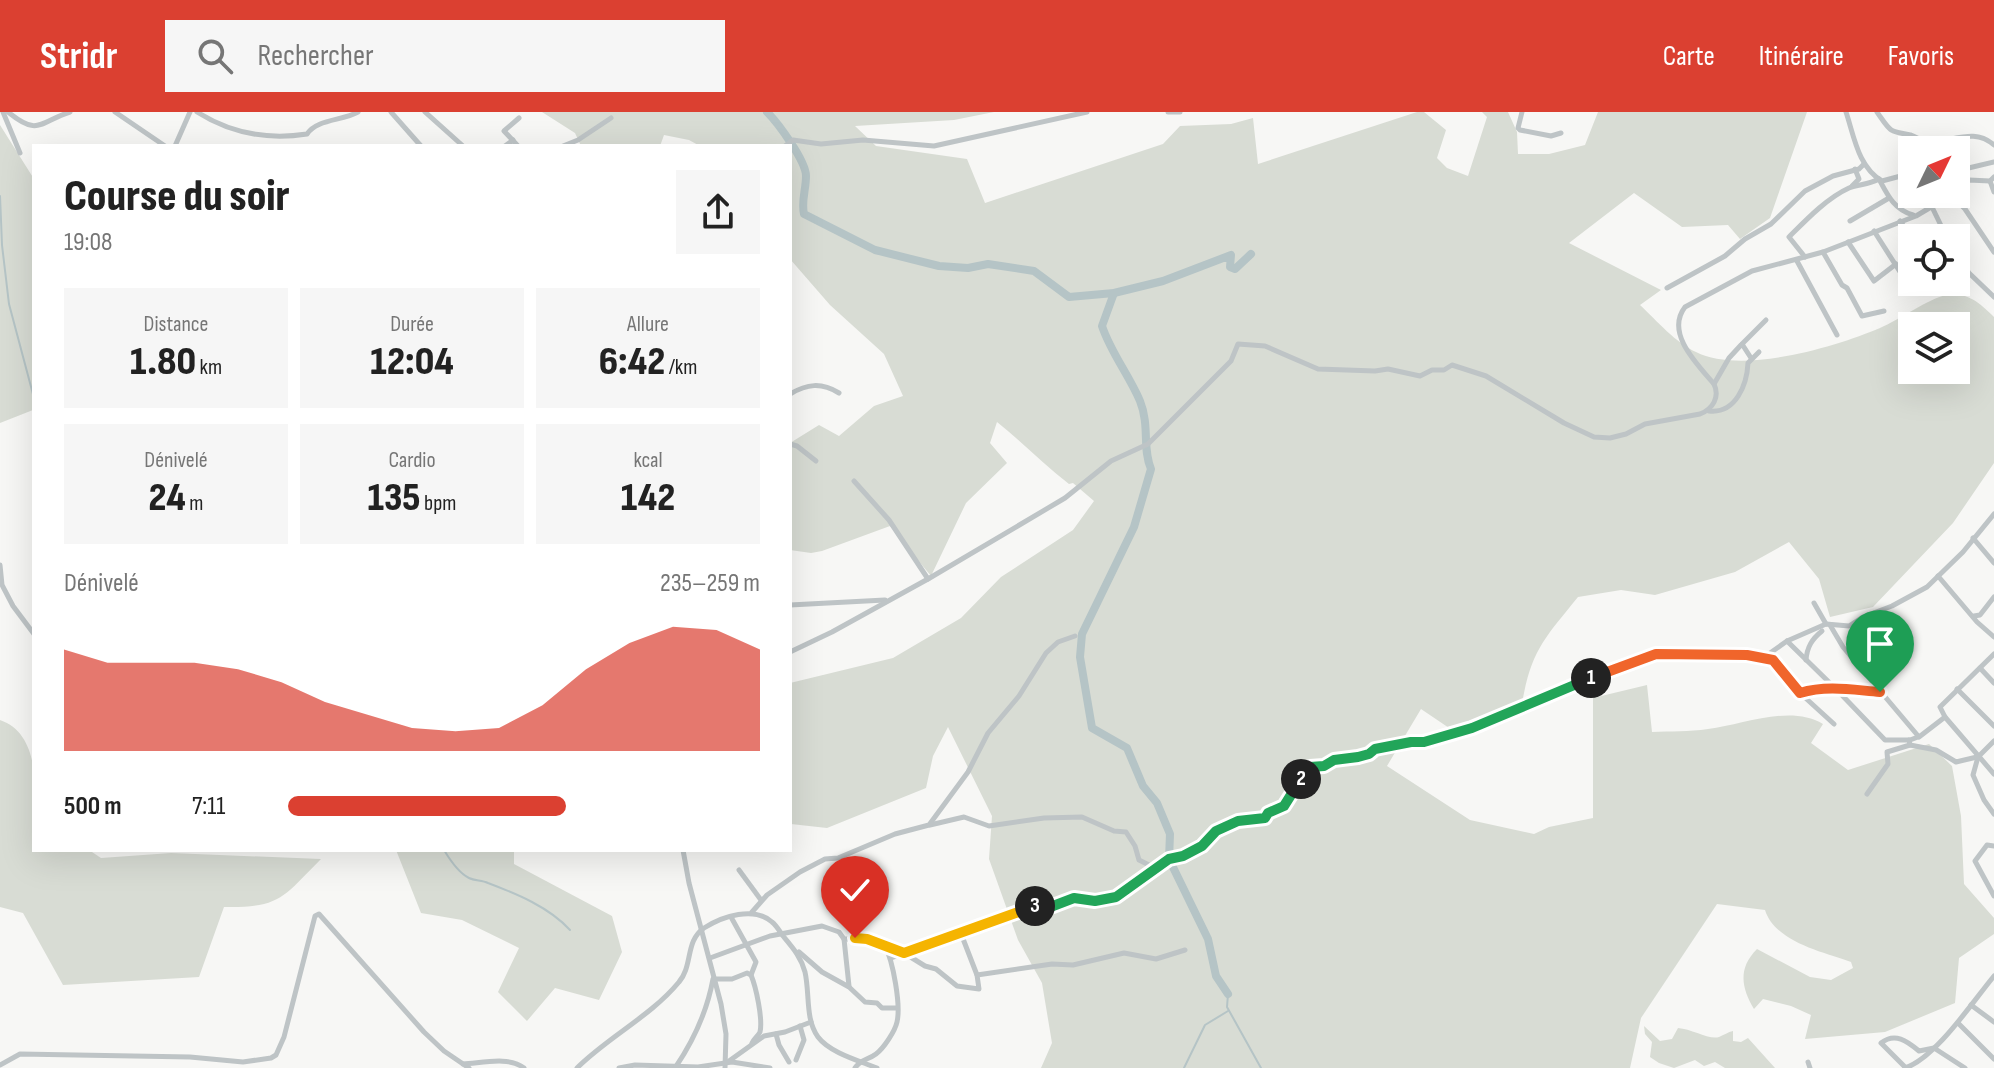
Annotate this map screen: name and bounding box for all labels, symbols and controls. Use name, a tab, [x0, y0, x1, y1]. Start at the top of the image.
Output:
search box	[165, 20, 725, 92]
text: Stridr	[40, 34, 117, 79]
icon: search	[193, 34, 237, 78]
text: Rechercher	[257, 38, 374, 74]
text: Carte	[1663, 40, 1715, 73]
text: Itinéraire	[1759, 40, 1844, 73]
text: Favoris	[1888, 40, 1954, 73]
north arrow	[1898, 136, 1970, 208]
map controls	[1898, 136, 1970, 384]
text: Course du soir	[64, 170, 290, 223]
button: share	[676, 170, 760, 254]
button: locate	[1898, 224, 1970, 296]
text: 19:08	[64, 227, 113, 258]
text: Distance	[144, 311, 208, 338]
text: Durée	[390, 311, 434, 338]
text: Allure	[627, 311, 669, 338]
button: layers	[1898, 312, 1970, 384]
text: 1.80	[130, 338, 196, 386]
text: 12:04	[370, 338, 454, 386]
text: 6:42	[599, 338, 665, 386]
text: km	[196, 354, 222, 381]
text: /km	[665, 354, 697, 381]
text: Dénivelé	[144, 447, 208, 474]
text: Cardio	[388, 447, 436, 474]
text: kcal	[633, 447, 663, 474]
text: 24	[149, 474, 186, 522]
text: 135	[368, 474, 421, 522]
text: 142	[621, 474, 675, 522]
text: m	[186, 490, 203, 517]
text: bpm	[421, 490, 456, 517]
text: Dénivelé	[64, 568, 139, 599]
text: 235–259 m	[660, 568, 760, 599]
pin	[1846, 610, 1914, 692]
icon: arrive	[1858, 622, 1902, 666]
pin: 1	[1571, 658, 1611, 698]
text: 1	[1587, 664, 1595, 691]
pin: 2	[1281, 759, 1321, 799]
text: 2	[1296, 765, 1306, 792]
text: 500 m	[64, 791, 121, 822]
text: 7:11	[192, 791, 225, 822]
pin	[821, 856, 889, 938]
icon: check	[833, 868, 877, 912]
pin: 3	[1015, 886, 1055, 926]
text: 3	[1030, 892, 1040, 919]

